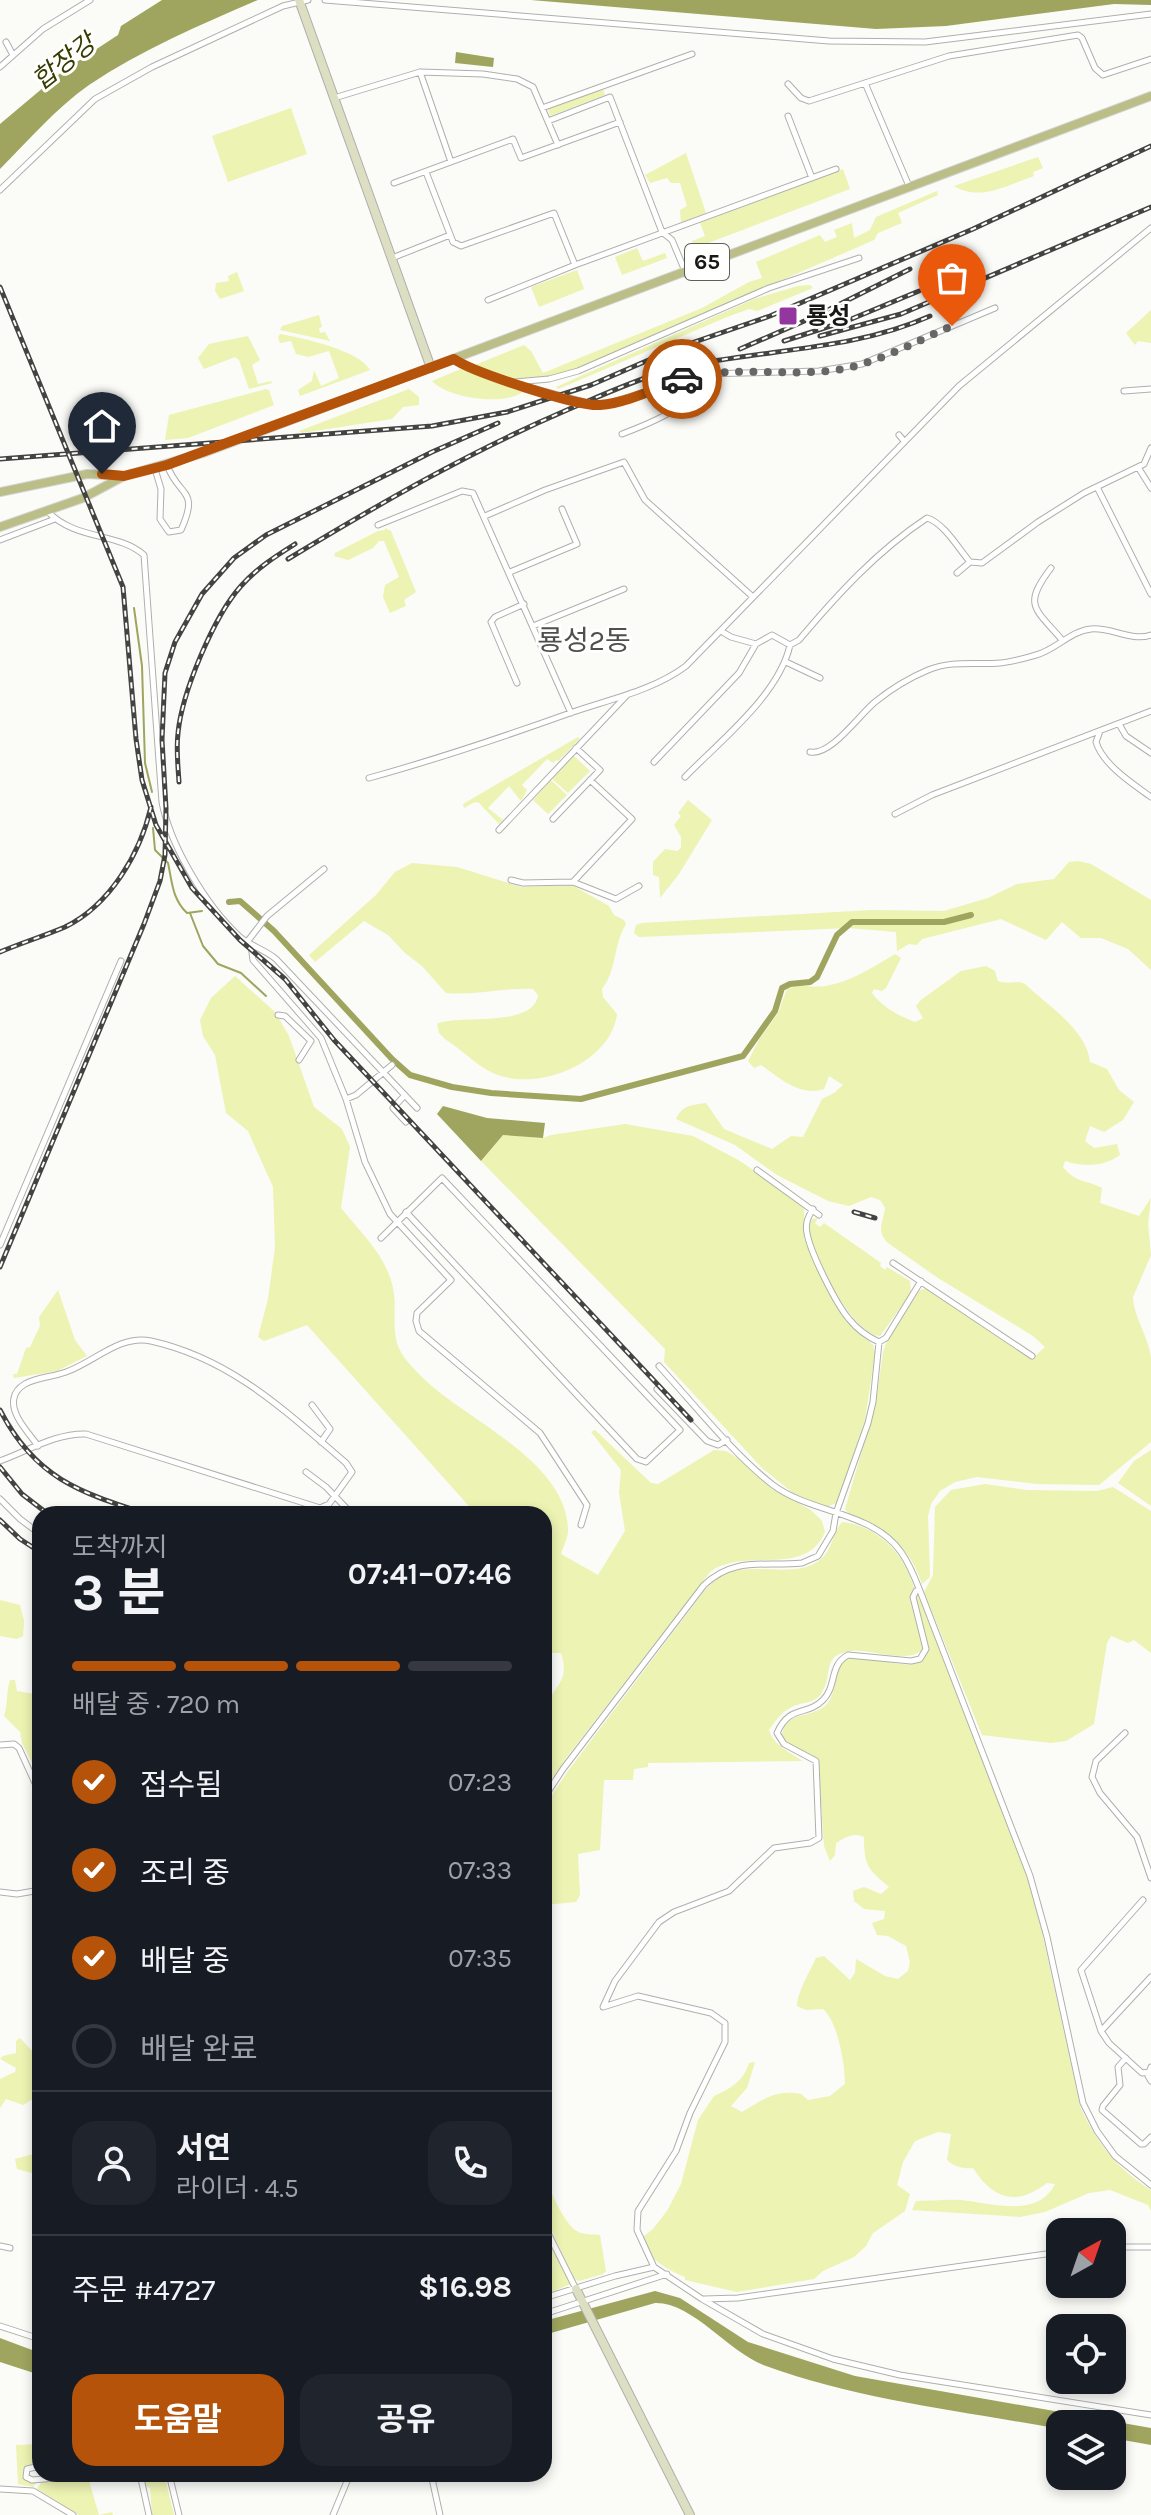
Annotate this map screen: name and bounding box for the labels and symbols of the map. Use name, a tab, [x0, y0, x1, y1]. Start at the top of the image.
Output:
water label: 합장강	[26, 26, 104, 96]
road number: 65	[685, 244, 729, 280]
pin	[918, 244, 986, 326]
place label: 룡성	[806, 302, 850, 330]
marker: 룡성	[777, 305, 799, 327]
courier	[642, 339, 722, 419]
pin	[68, 392, 136, 474]
district label: 룡성2동	[537, 624, 631, 657]
north arrow	[1046, 2218, 1126, 2298]

